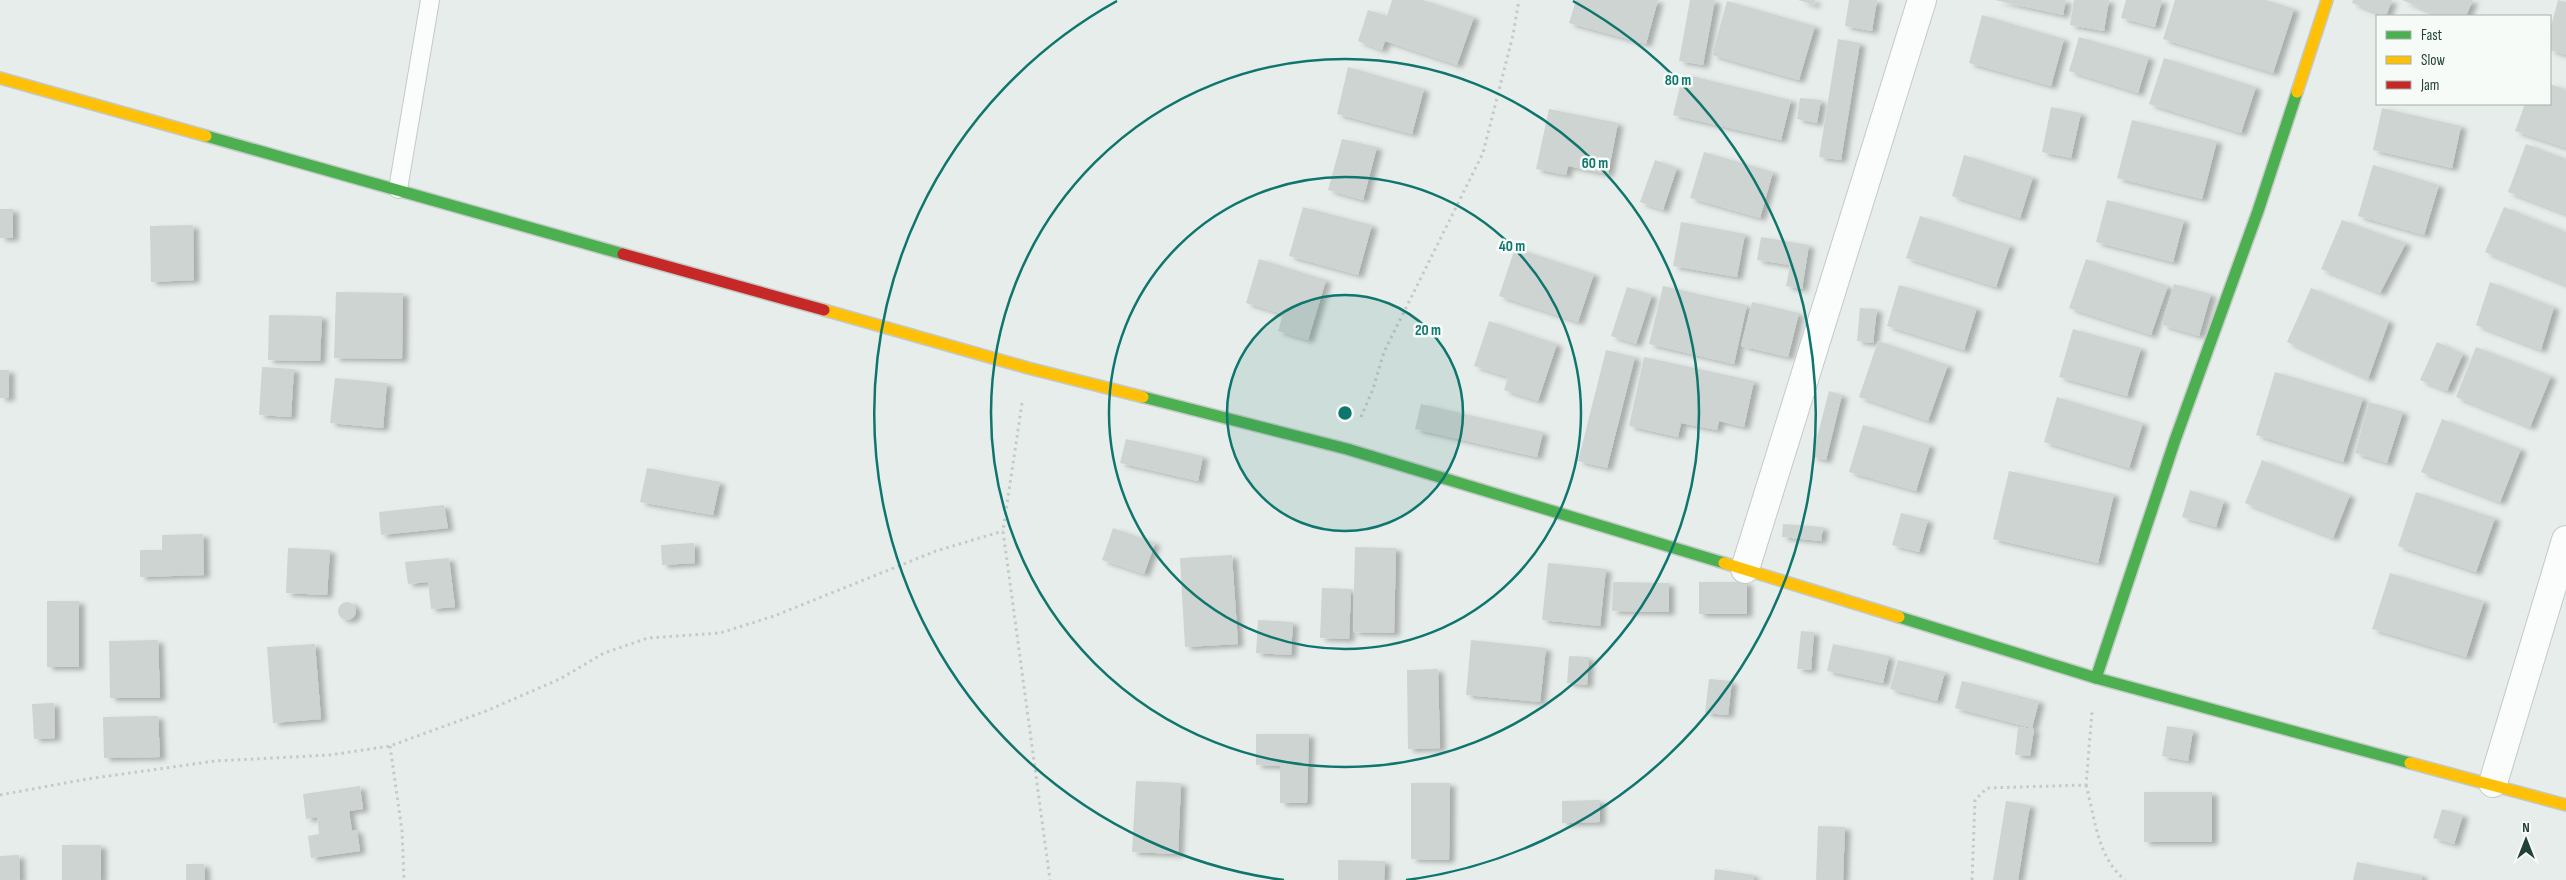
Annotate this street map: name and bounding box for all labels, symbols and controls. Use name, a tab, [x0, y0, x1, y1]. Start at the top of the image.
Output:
legend	[2376, 15, 2551, 105]
text: Fast	[2421, 26, 2443, 45]
text: Slow	[2421, 51, 2445, 70]
text: 80 m	[1665, 71, 1691, 90]
text: Jam	[2420, 76, 2439, 95]
text: 60 m	[1582, 154, 1608, 173]
text: 40 m	[1499, 237, 1525, 256]
text: 20 m	[1415, 321, 1441, 340]
centre of rings	[1336, 404, 1354, 422]
north arrow	[2501, 815, 2551, 865]
text: N	[2522, 819, 2530, 836]

